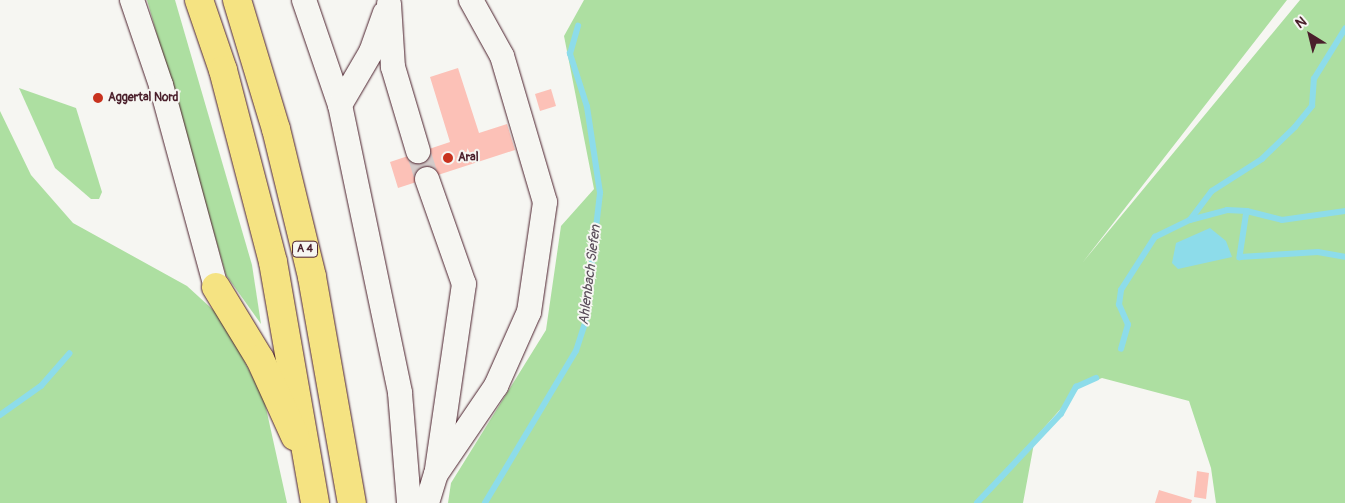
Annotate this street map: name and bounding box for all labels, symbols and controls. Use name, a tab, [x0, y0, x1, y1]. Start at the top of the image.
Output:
north arrow	[1285, 10, 1335, 60]
text: N	[1292, 13, 1310, 32]
place label: Aggertal Nord	[108, 91, 178, 105]
marker: Aggertal Nord	[92, 92, 104, 104]
place label: Aral	[458, 151, 479, 165]
marker: Aral	[442, 152, 454, 164]
water label: Ahlenbach Siefen	[576, 224, 604, 326]
road number: A 4	[291, 240, 319, 258]

